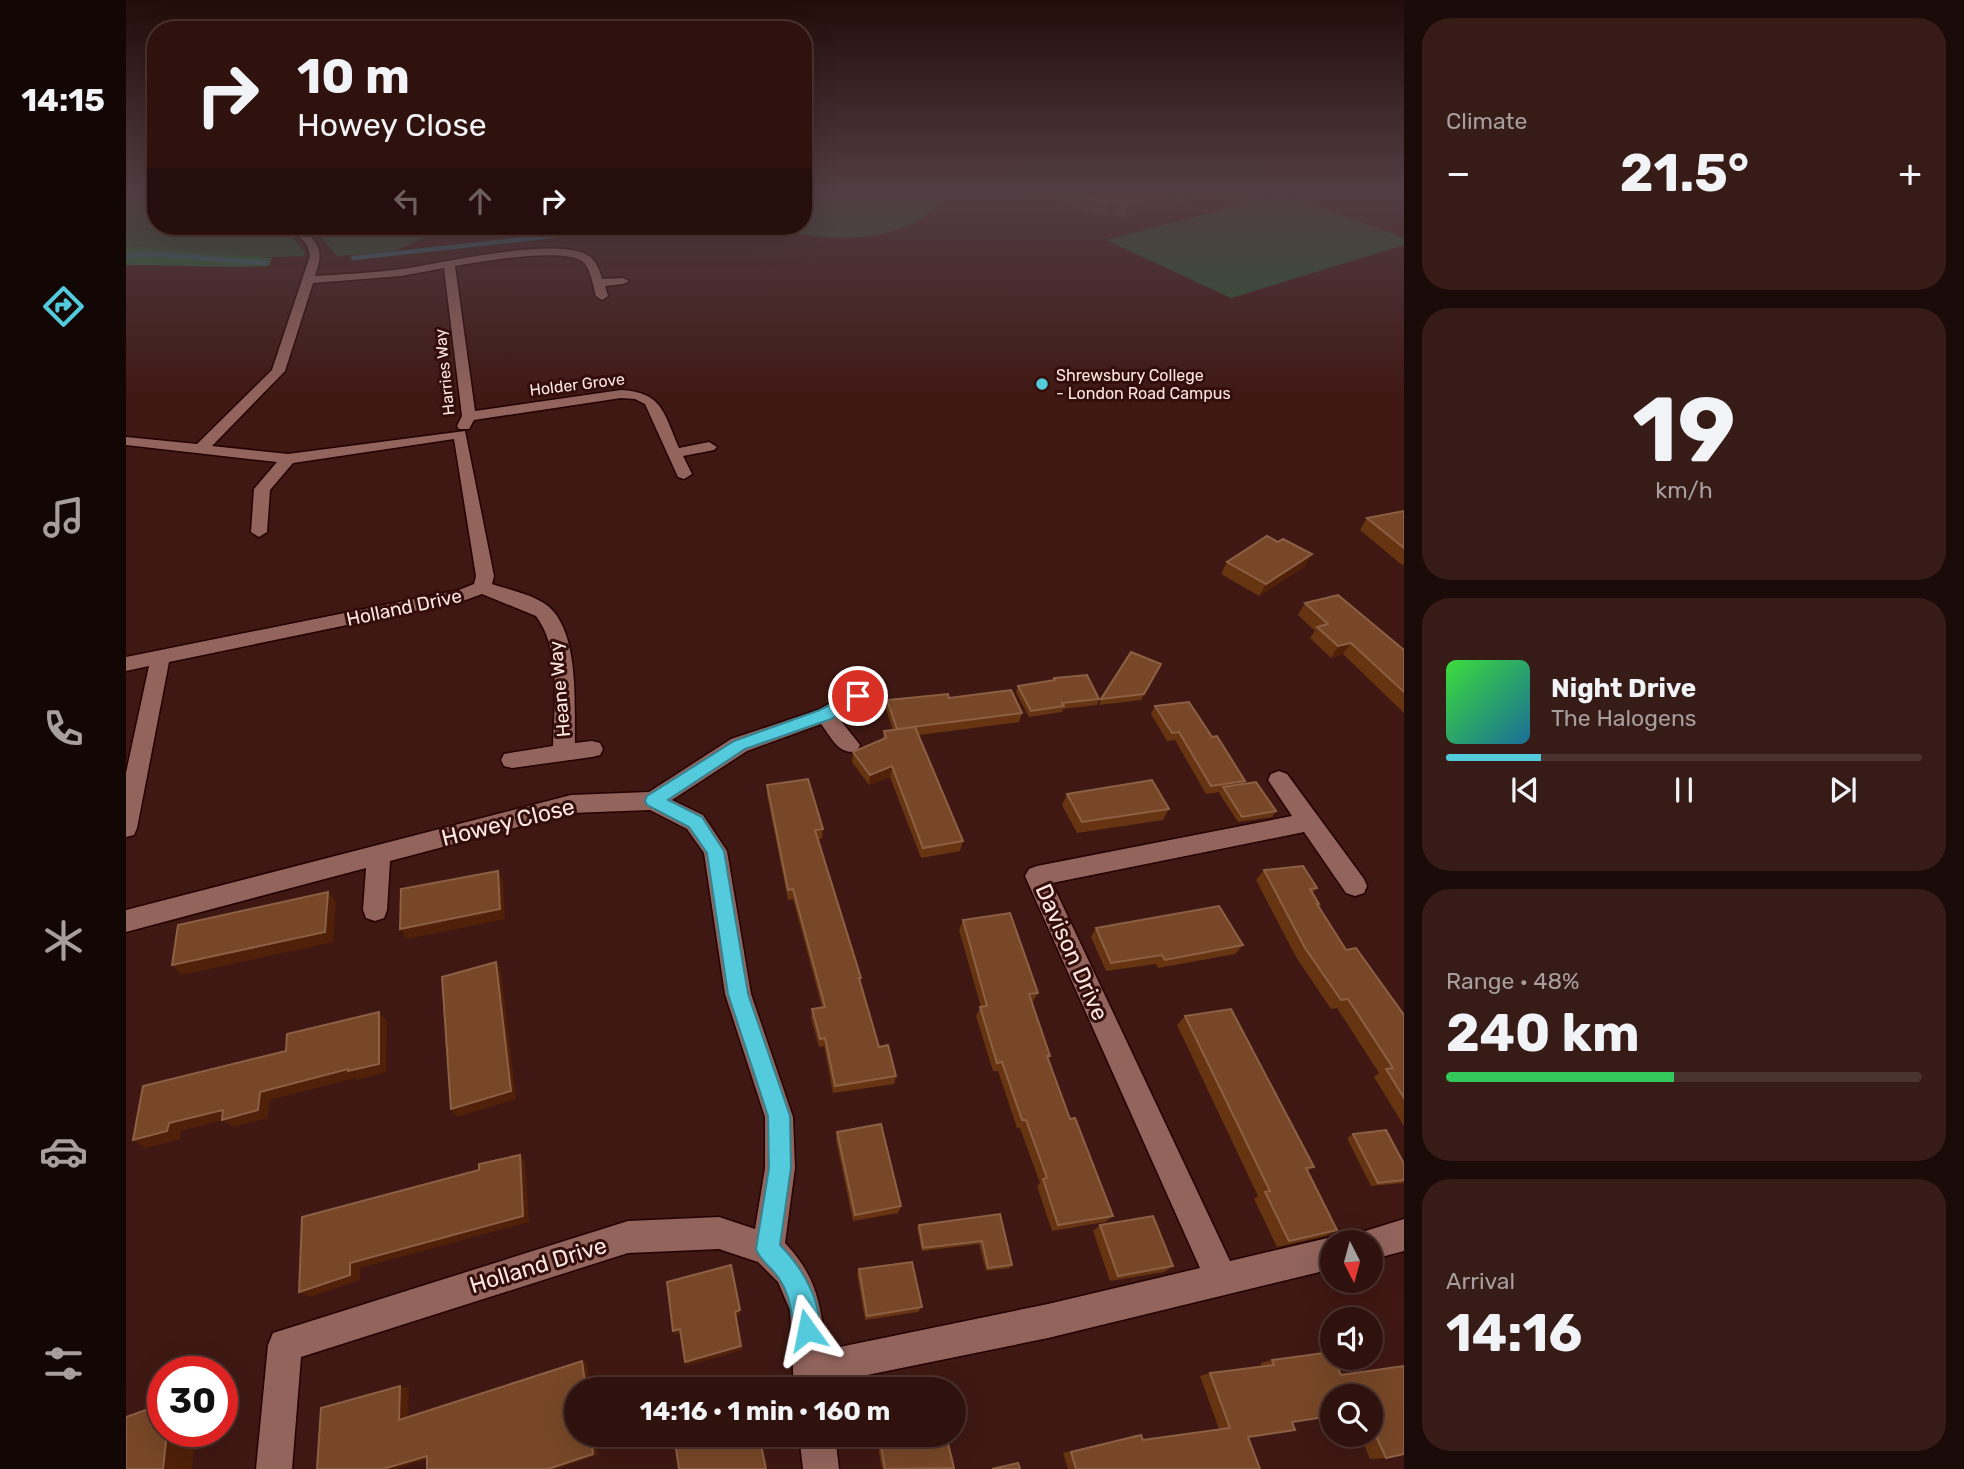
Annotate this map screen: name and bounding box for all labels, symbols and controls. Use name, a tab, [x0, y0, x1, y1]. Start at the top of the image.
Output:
text: 10 m	[297, 47, 410, 105]
icon: right	[182, 49, 273, 140]
text: 14:15	[21, 81, 105, 119]
text: Howey Close	[297, 106, 487, 144]
text: Climate	[1446, 107, 1527, 135]
text: 21.5°	[1620, 142, 1749, 204]
text: −	[1446, 150, 1471, 196]
text: +	[1898, 150, 1922, 196]
icon: left	[388, 182, 426, 220]
icon: ahead	[461, 182, 499, 220]
icon: right	[534, 182, 572, 220]
icon: directions	[39, 282, 88, 331]
street label: Harries Way	[430, 328, 458, 416]
place label: Shrewsbury College - London Road Campus	[1056, 366, 1231, 403]
street label: Holder Grove	[528, 369, 626, 400]
marker: Shrewsbury College - London Road Campus	[1034, 376, 1050, 392]
text: 19	[1632, 376, 1736, 484]
text: km/h	[1655, 476, 1713, 504]
icon: music	[39, 493, 88, 542]
street label: Holland Drive	[344, 584, 464, 631]
street label: Heane Way	[544, 640, 575, 738]
pin	[828, 666, 888, 726]
text: Night Drive	[1551, 673, 1696, 704]
icon: arrive	[839, 677, 877, 715]
icon: phone	[39, 704, 88, 753]
text: The Halogens	[1551, 704, 1697, 732]
icon: previous	[1506, 771, 1544, 809]
icon: pause	[1665, 771, 1703, 809]
icon: next	[1824, 771, 1862, 809]
street label: Howey Close	[438, 792, 578, 852]
street label: Davison Drive	[1029, 879, 1115, 1025]
icon: climate	[39, 916, 88, 965]
text: Range · 48%	[1446, 967, 1580, 995]
text: 240 km	[1446, 1002, 1640, 1064]
icon: car	[39, 1127, 88, 1176]
north arrow	[1320, 1230, 1382, 1293]
map controls	[1320, 1230, 1383, 1447]
street label: Holland Drive	[466, 1231, 610, 1299]
text: Arrival	[1446, 1267, 1515, 1295]
position arrow	[770, 1293, 844, 1367]
text: 14:16	[1446, 1302, 1582, 1364]
button: sound	[1320, 1307, 1383, 1370]
icon: filters	[39, 1339, 88, 1388]
speed limit sign: 30	[147, 1356, 238, 1447]
button: search	[1320, 1384, 1383, 1447]
text: 14:16 · 1 min · 160 m	[640, 1396, 890, 1427]

